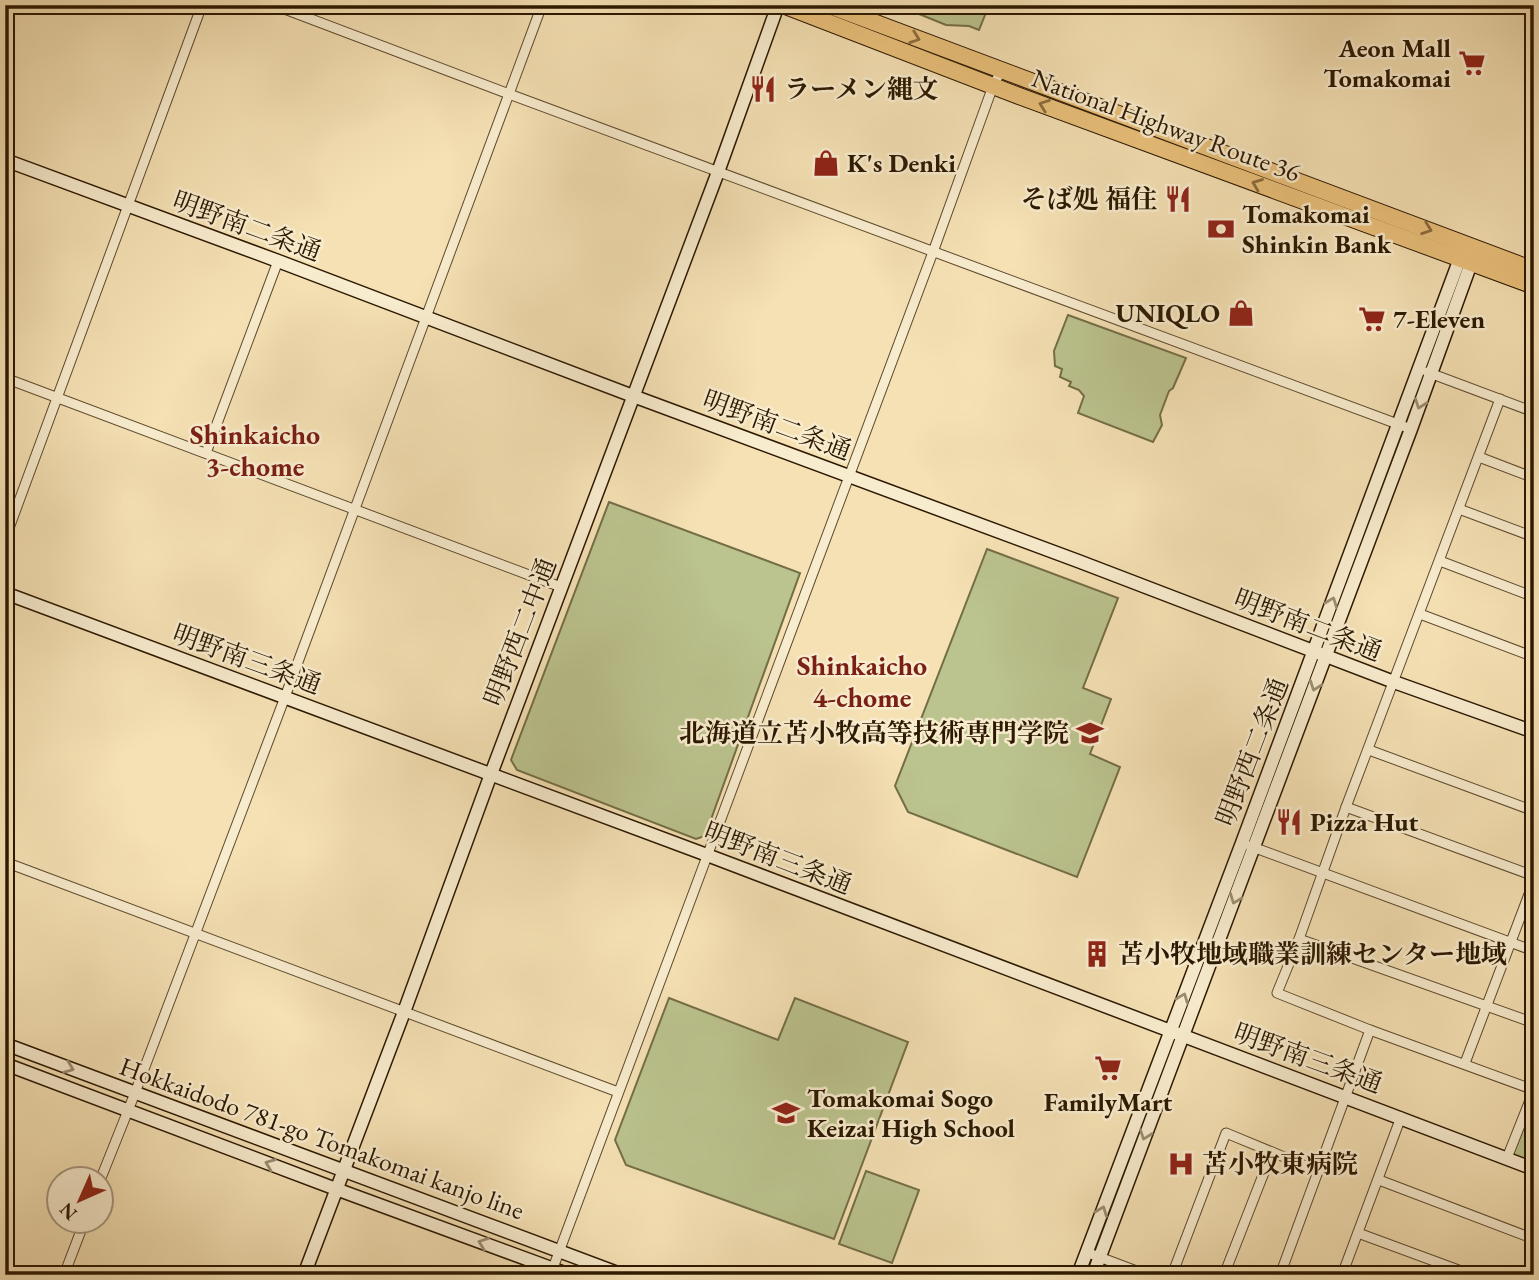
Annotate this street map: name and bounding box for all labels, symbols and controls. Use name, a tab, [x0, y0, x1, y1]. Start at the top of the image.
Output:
one-way arrow	[909, 29, 921, 43]
place label: Aeon Mall Tomakomai	[1323, 31, 1451, 95]
supermarket icon: Aeon Mall Tomakomai	[1457, 48, 1487, 78]
street label: National Highway Route 36	[1027, 61, 1305, 189]
place label: ラーメン縄文	[784, 72, 939, 106]
restaurant icon: ラーメン縄文	[748, 74, 778, 104]
one-way arrow	[1039, 100, 1051, 114]
place label: K's Denki	[847, 146, 956, 180]
shop icon: K's Denki	[811, 148, 841, 178]
one-way arrow	[1252, 179, 1264, 193]
place label: そば処 福住	[1021, 182, 1157, 216]
street label: 明野南二条通	[168, 183, 326, 269]
restaurant icon: そば処 福住	[1163, 184, 1193, 214]
place label: Tomakomai Shinkin Bank	[1242, 197, 1392, 261]
bank icon: Tomakomai Shinkin Bank	[1206, 214, 1236, 244]
one-way arrow	[1420, 220, 1432, 234]
place label: UNIQLO	[1115, 296, 1220, 330]
shop icon: UNIQLO	[1226, 298, 1256, 328]
place label: 7-Eleven	[1393, 302, 1485, 336]
supermarket icon: 7-Eleven	[1357, 304, 1387, 334]
street label: 明野南二条通	[698, 382, 856, 468]
one-way arrow	[1414, 398, 1428, 410]
district label: Shinkaicho 3-chome	[190, 416, 320, 484]
street label: 明野西二中通	[476, 553, 564, 711]
street label: 明野南二条通	[1229, 581, 1387, 669]
one-way arrow	[1324, 596, 1338, 608]
street label: 明野南三条通	[168, 616, 326, 702]
district label: Shinkaicho 4-chome	[797, 647, 927, 715]
street label: 明野西二条通	[1208, 673, 1296, 831]
one-way arrow	[1309, 680, 1323, 692]
place label: 北海道立苫小牧高等技術専門学院	[679, 716, 1069, 750]
school or university icon: 北海道立苫小牧高等技術専門学院	[1075, 718, 1105, 748]
place label: Pizza Hut	[1310, 805, 1418, 839]
restaurant icon: Pizza Hut	[1274, 807, 1304, 837]
street label: 明野南三条通	[699, 814, 857, 902]
one-way arrow	[1229, 893, 1243, 905]
place label: 苫小牧地域職業訓練センター地域	[1118, 937, 1507, 971]
building icon: 苫小牧地域職業訓練センター地域	[1082, 939, 1112, 969]
one-way arrow	[1175, 993, 1189, 1005]
street label: 明野南三条通	[1229, 1015, 1387, 1101]
street label: Hokkaidodo 781-go Tomakomai kanjo line	[115, 1049, 529, 1227]
supermarket icon: FamilyMart	[1093, 1053, 1123, 1083]
one-way arrow	[63, 1060, 75, 1074]
place label: Tomakomai Sogo Keizai High School	[807, 1081, 1015, 1145]
place label: FamilyMart	[1044, 1085, 1172, 1119]
school or university icon: Tomakomai Sogo Keizai High School	[771, 1098, 801, 1128]
one-way arrow	[1140, 1128, 1154, 1140]
place label: 苫小牧東病院	[1202, 1147, 1358, 1181]
hospital icon: 苫小牧東病院	[1166, 1149, 1196, 1179]
one-way arrow	[264, 1158, 276, 1172]
north arrow	[46, 1164, 116, 1234]
text: N	[54, 1197, 83, 1226]
one-way arrow	[1094, 1205, 1108, 1217]
one-way arrow	[478, 1237, 490, 1251]

